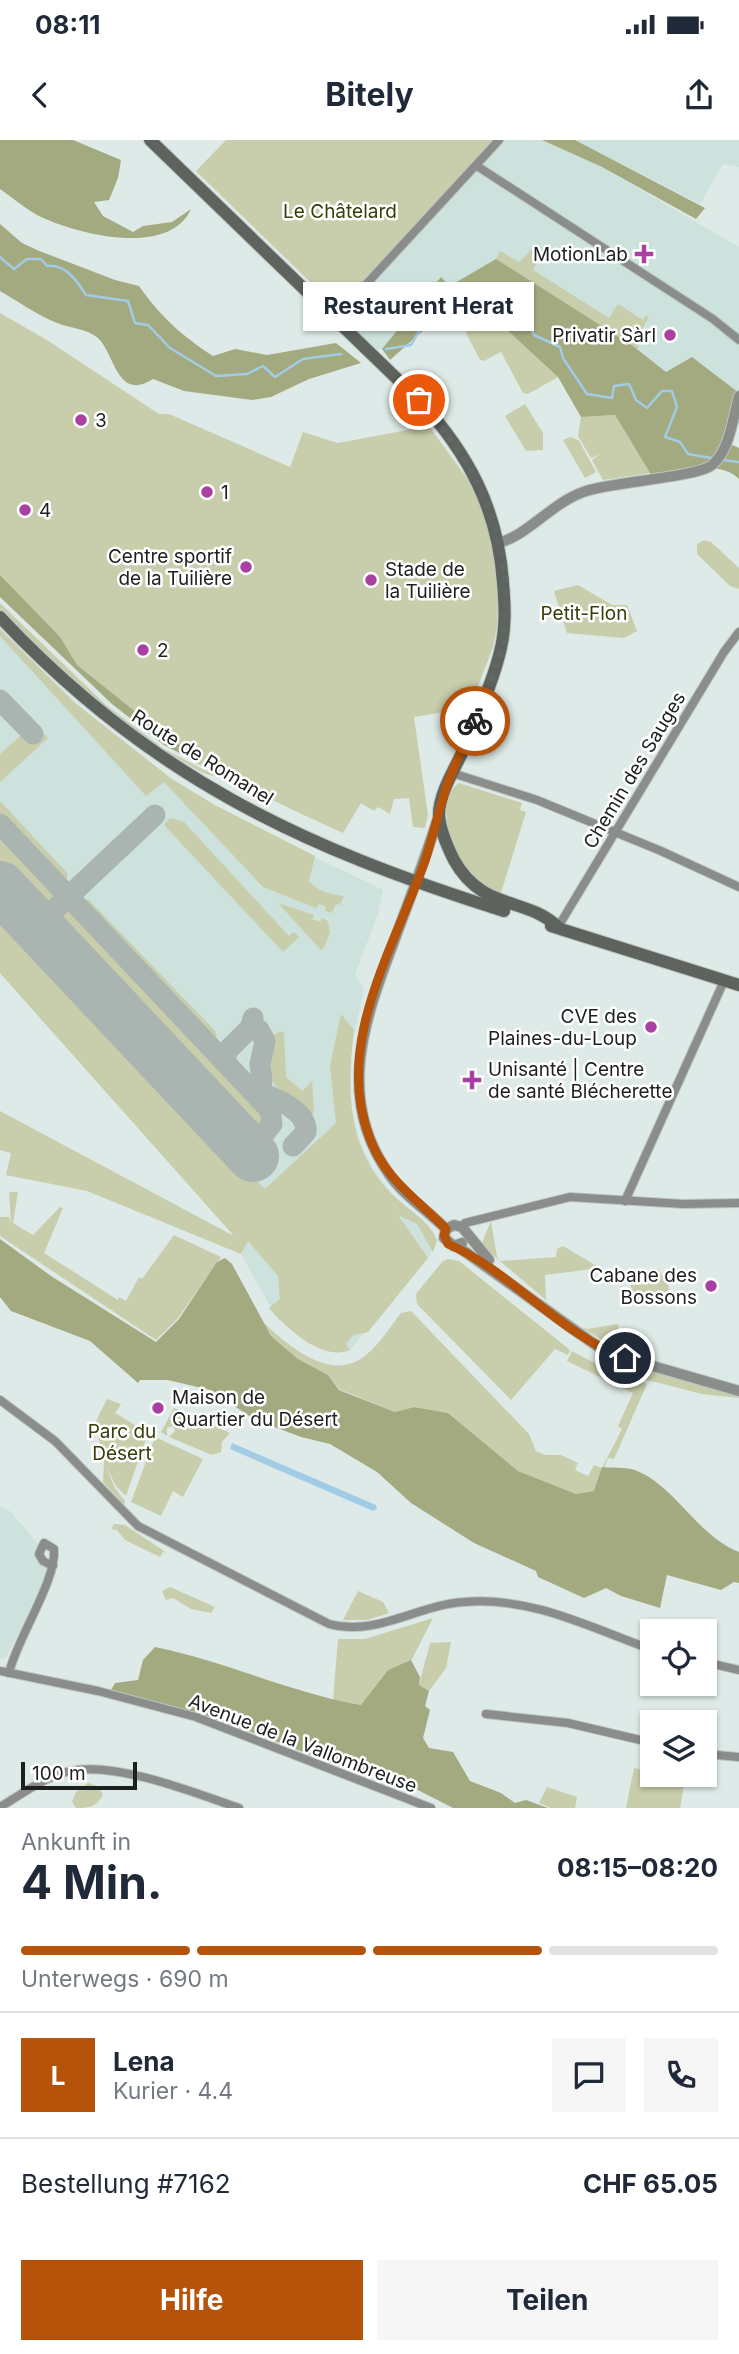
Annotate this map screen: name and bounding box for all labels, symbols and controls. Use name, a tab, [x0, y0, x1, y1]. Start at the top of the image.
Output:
text: 08:11	[35, 9, 101, 40]
text: Bitely	[325, 75, 414, 114]
icon: back	[21, 76, 59, 114]
icon: share	[680, 76, 718, 114]
park label: Le Châtelard	[283, 200, 397, 223]
place label: MotionLab	[533, 243, 628, 266]
marker: MotionLab	[634, 244, 654, 264]
callout: Restaurent Herat	[304, 281, 534, 330]
text: Restaurent Herat	[323, 292, 514, 320]
place label: Privatir Sàrl	[552, 324, 656, 347]
marker: Privatir Sàrl	[662, 327, 678, 343]
pin	[389, 370, 449, 430]
icon: bag	[400, 381, 438, 419]
place label: 3	[95, 409, 107, 432]
marker: 3	[73, 412, 89, 428]
place label: 1	[221, 481, 229, 504]
marker: 1	[199, 484, 215, 500]
place label: 4	[39, 499, 51, 522]
marker: 4	[17, 502, 33, 518]
place label: Centre sportif de la Tuilière	[108, 545, 232, 590]
place label: Stade de la Tuilière	[385, 558, 471, 603]
marker: Centre sportif de la Tuilière	[238, 559, 254, 575]
marker: Stade de la Tuilière	[363, 572, 379, 588]
park label: Petit-Flon	[541, 602, 627, 625]
place label: 2	[157, 639, 169, 662]
marker: 2	[135, 642, 151, 658]
courier	[440, 686, 510, 756]
street label: Chemin des Sauges	[578, 688, 690, 853]
icon: bike	[456, 702, 494, 740]
street label: Route de Romanel	[128, 705, 278, 810]
place label: CVE des Plaines-du-Loup	[488, 1005, 637, 1050]
marker: CVE des Plaines-du-Loup	[643, 1019, 659, 1035]
place label: Unisanté | Centre de santé Blécherette	[488, 1058, 672, 1103]
marker: Unisanté | Centre de santé Blécherette	[462, 1070, 482, 1090]
place label: Cabane des Bossons	[590, 1264, 697, 1309]
marker: Cabane des Bossons	[703, 1278, 719, 1294]
pin	[595, 1328, 655, 1388]
icon: home	[606, 1339, 644, 1377]
place label: Maison de Quartier du Désert	[172, 1386, 338, 1431]
marker: Maison de Quartier du Désert	[150, 1400, 166, 1416]
park label: Parc du Désert	[88, 1420, 156, 1465]
map controls	[640, 1619, 717, 1787]
button: locate	[640, 1619, 717, 1696]
street label: Avenue de la Vallombreuse	[185, 1689, 420, 1798]
button: layers	[640, 1710, 717, 1787]
scale bar	[21, 1759, 136, 1791]
text: 100 m	[32, 1762, 86, 1785]
text: Ankunft in	[21, 1828, 131, 1856]
text: 08:15–08:20	[557, 1852, 718, 1883]
text: 4 Min.	[21, 1854, 162, 1910]
text: Unterwegs · 690 m	[21, 1965, 229, 1993]
button: chat	[552, 2038, 626, 2112]
button: phone	[644, 2038, 718, 2112]
text: Lena	[113, 2046, 174, 2077]
text: L	[51, 2060, 65, 2091]
text: Kurier · 4.4	[113, 2077, 233, 2105]
text: Bestellung #7162	[21, 2168, 231, 2199]
text: CHF 65.05	[583, 2168, 718, 2199]
button: Hilfe	[21, 2260, 363, 2340]
button: Teilen	[377, 2260, 718, 2340]

